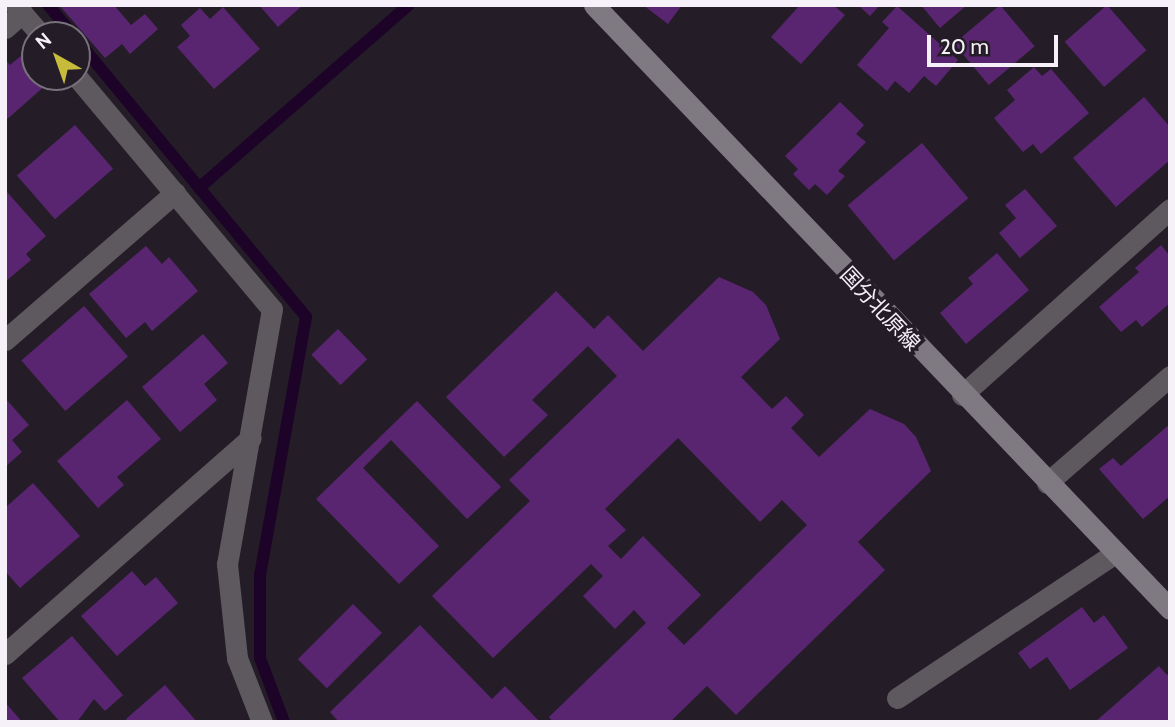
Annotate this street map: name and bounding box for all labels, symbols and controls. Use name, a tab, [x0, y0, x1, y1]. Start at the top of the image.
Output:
north arrow	[21, 21, 91, 91]
scale bar	[930, 21, 1061, 65]
text: N	[31, 28, 56, 54]
text: 20 m	[940, 34, 989, 59]
street label: 国分北原線	[835, 262, 925, 356]

